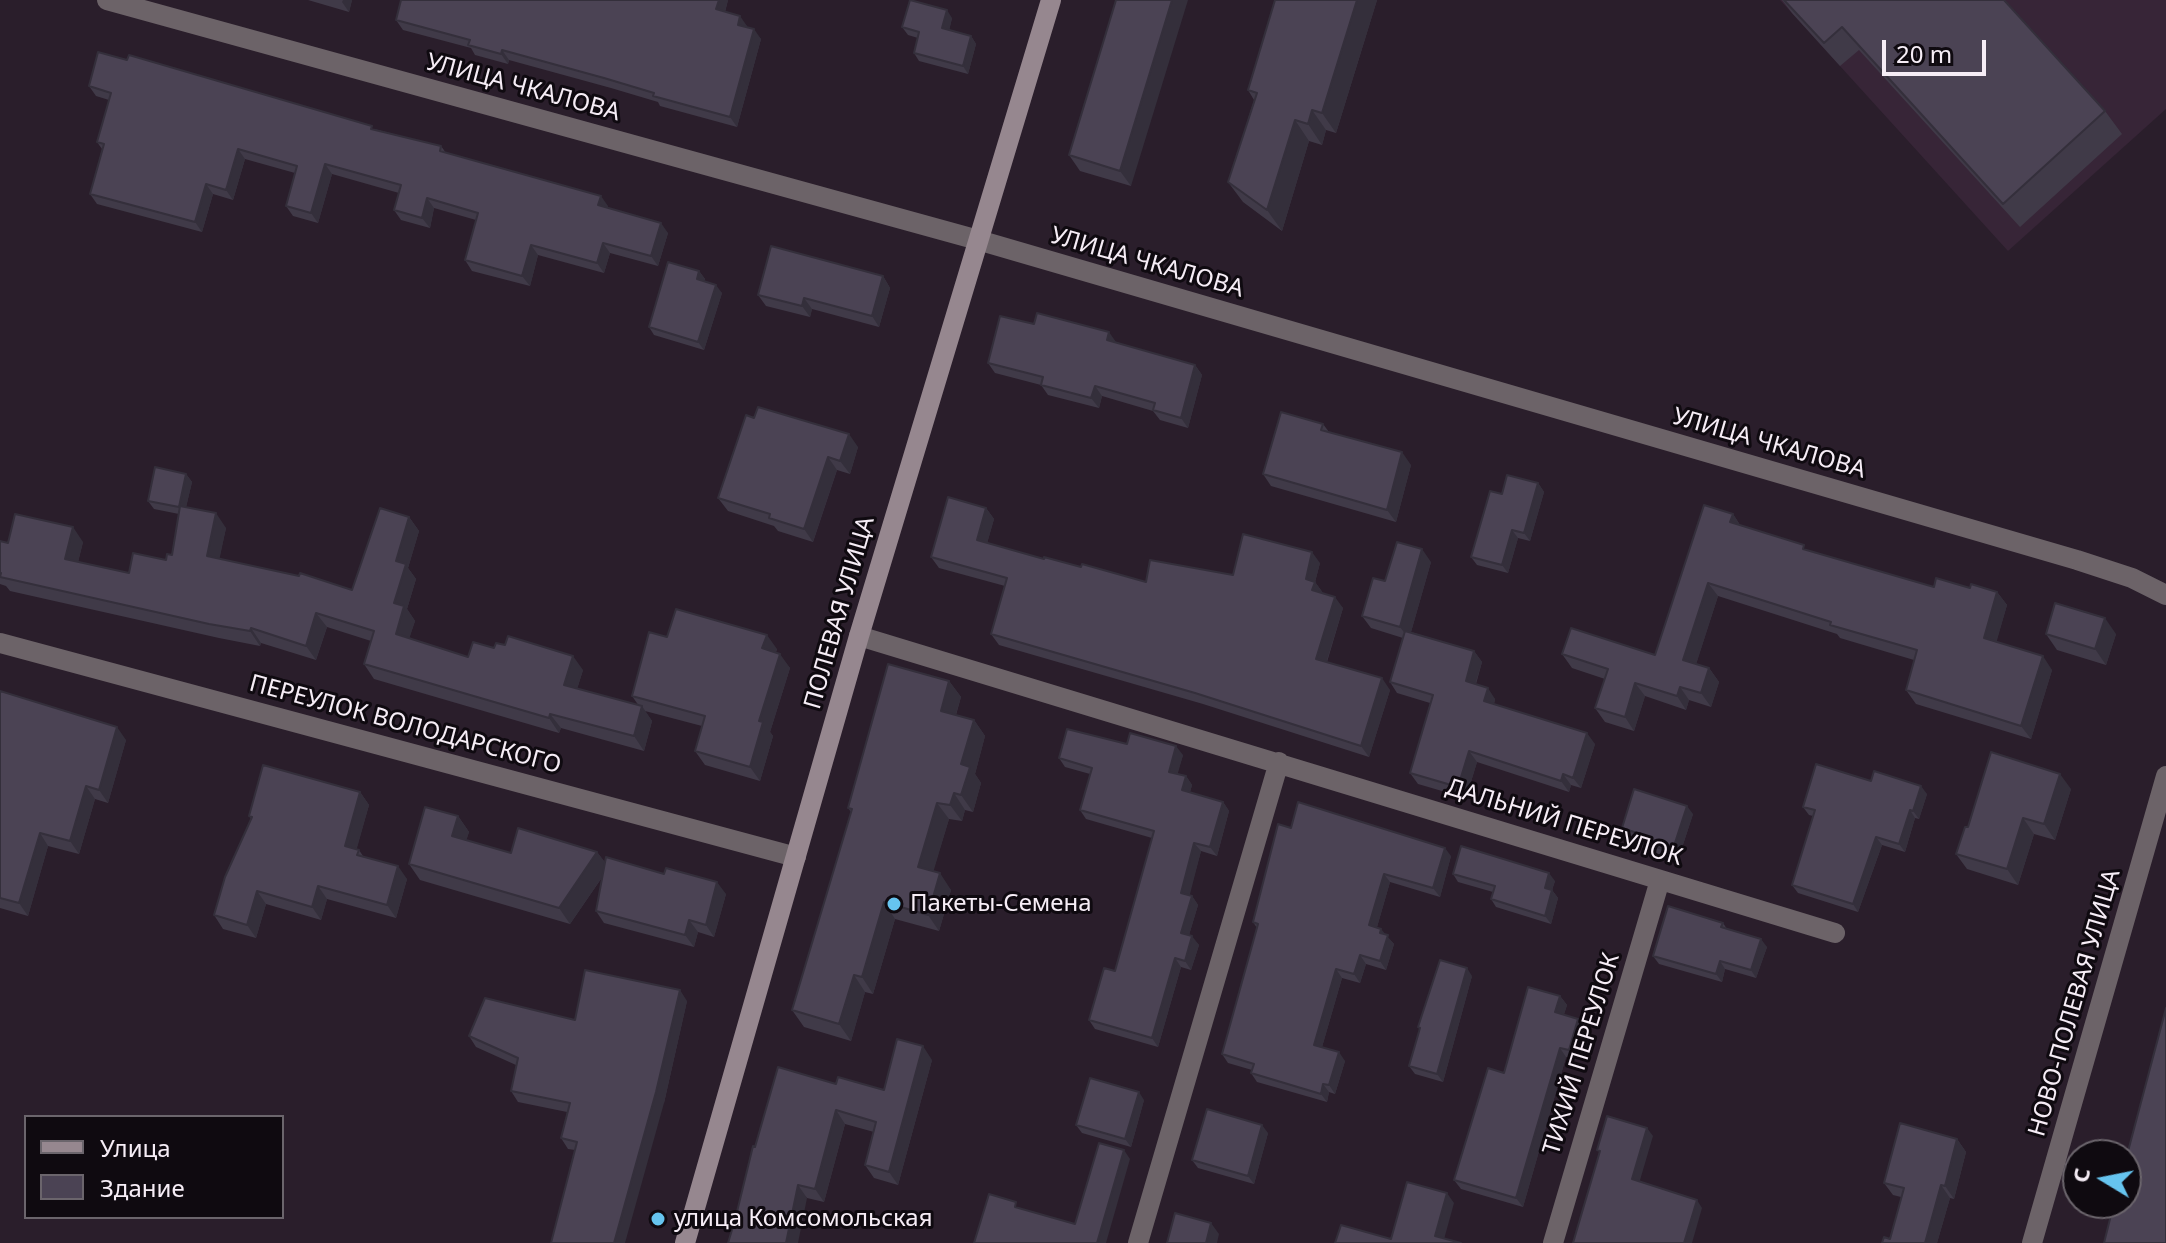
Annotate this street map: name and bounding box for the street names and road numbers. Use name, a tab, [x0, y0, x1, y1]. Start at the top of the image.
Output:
street label: УЛИЦА ЧКАЛОВА	[423, 48, 623, 128]
street label: УЛИЦА ЧКАЛОВА	[1047, 222, 1247, 304]
street label: УЛИЦА ЧКАЛОВА	[1669, 403, 1869, 485]
street label: ПОЛЕВАЯ УЛИЦА	[799, 513, 881, 713]
street label: ПЕРЕУЛОК ВОЛОДАРСКОГО	[246, 669, 564, 781]
street label: ДАЛЬНИЙ ПЕРЕУЛОК	[1442, 773, 1686, 873]
street label: НОВО-ПОЛЕВАЯ УЛИЦА	[2023, 866, 2127, 1140]
street label: ТИХИЙ ПЕРЕУЛОК	[1538, 950, 1626, 1158]

